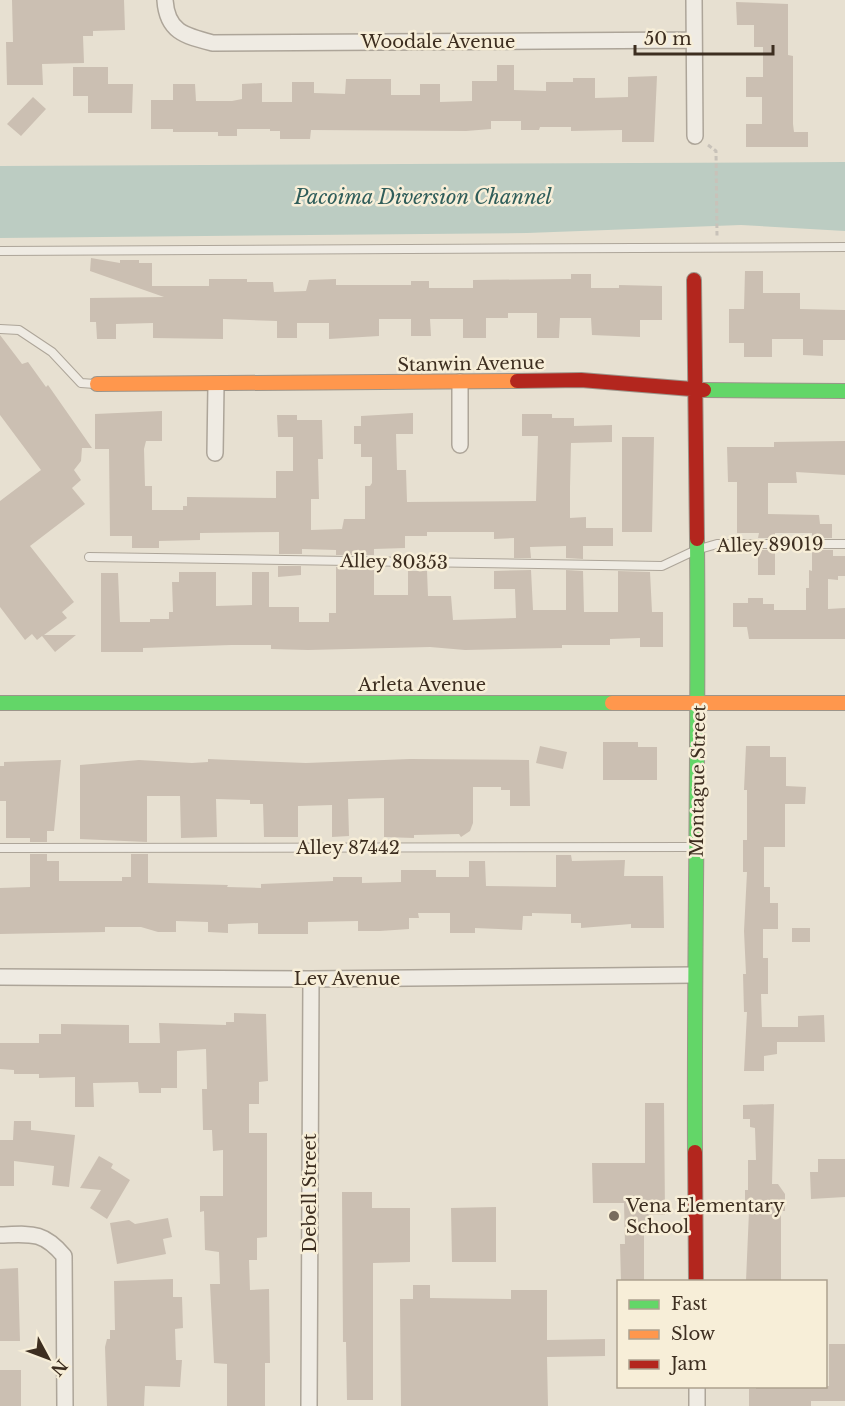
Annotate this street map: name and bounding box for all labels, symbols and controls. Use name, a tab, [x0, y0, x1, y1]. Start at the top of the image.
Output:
scale bar	[635, 18, 773, 56]
text: 50 m	[644, 28, 692, 50]
street label: Woodale Avenue	[360, 31, 515, 53]
water label: Pacoima Diversion Channel	[293, 185, 553, 209]
street label: Stanwin Avenue	[397, 352, 545, 376]
street label: Alley 89019	[715, 533, 824, 557]
street label: Alley 80353	[339, 550, 448, 574]
street label: Arleta Avenue	[357, 674, 486, 696]
street label: Montague Street	[686, 704, 710, 857]
street label: Alley 87442	[295, 837, 400, 859]
street label: Lev Avenue	[294, 968, 400, 990]
street label: Debell Street	[299, 1133, 321, 1253]
place label: Vena Elementary School	[625, 1195, 785, 1238]
marker: Vena Elementary School	[607, 1209, 621, 1223]
legend	[617, 1280, 827, 1388]
text: Fast	[671, 1293, 708, 1315]
text: Slow	[671, 1323, 716, 1345]
north arrow	[18, 1328, 78, 1388]
text: Jam	[669, 1353, 707, 1375]
text: N	[47, 1356, 72, 1380]

